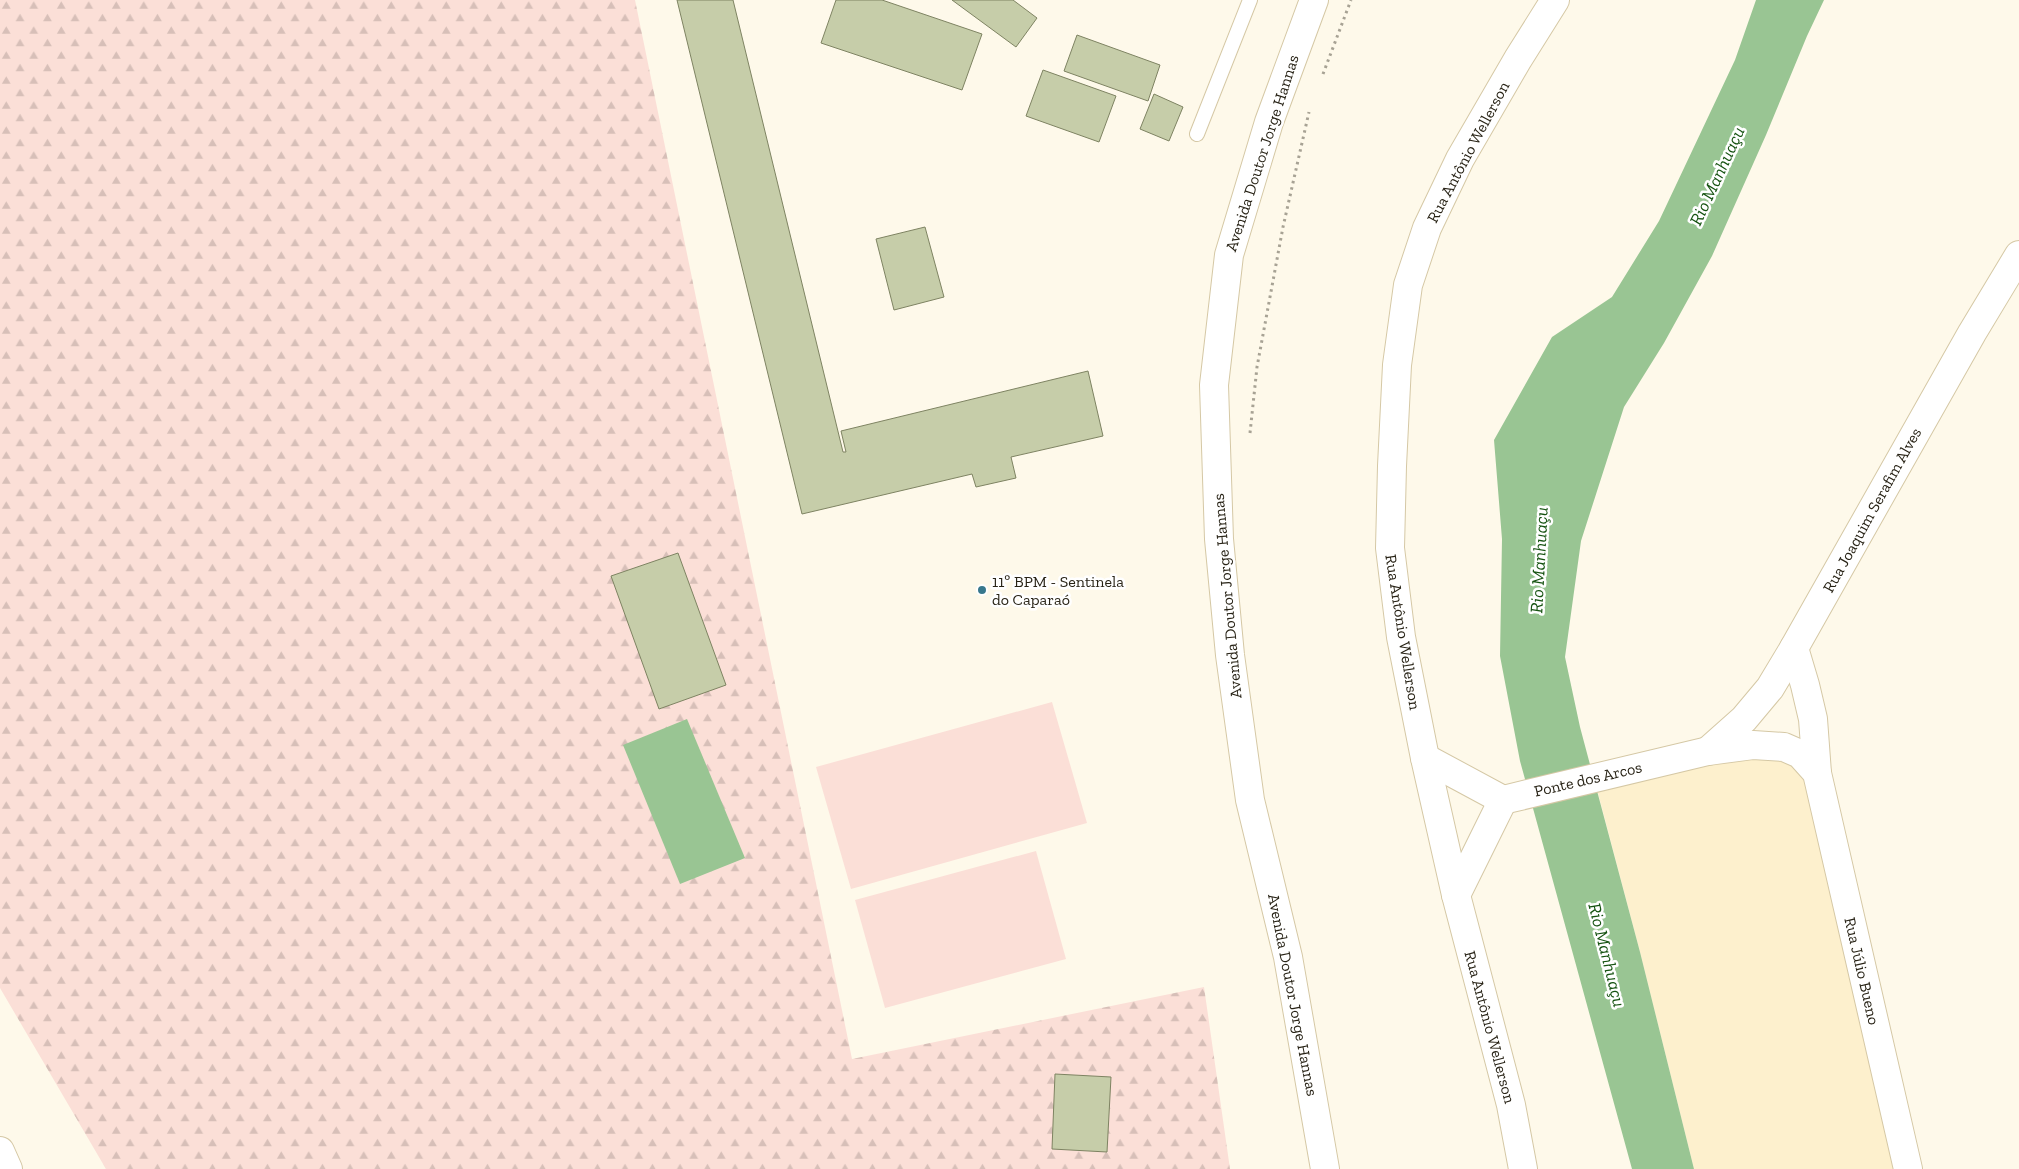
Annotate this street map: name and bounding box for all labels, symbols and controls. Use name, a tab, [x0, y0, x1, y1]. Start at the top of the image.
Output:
street label: Avenida Doutor Jorge Hannas	[1221, 52, 1303, 254]
street label: Rua Antônio Wellerson	[1423, 77, 1514, 226]
water label: Rio Manhuaçu	[1685, 123, 1749, 229]
street label: Rua Joaquim Serafim Alves	[1819, 424, 1925, 596]
street label: Avenida Doutor Jorge Hannas	[1209, 493, 1245, 699]
water label: Rio Manhuaçu	[1525, 506, 1553, 614]
street label: Rua Antônio Wellerson	[1381, 553, 1425, 712]
place label: 11º BPM - Sentinela do Caparaó	[992, 572, 1124, 609]
marker: 11º BPM - Sentinela do Caparaó	[976, 584, 988, 596]
street label: Ponte dos Arcos	[1532, 757, 1644, 801]
street label: Avenida Doutor Jorge Hannas	[1264, 892, 1322, 1098]
water label: Rio Manhuaçu	[1583, 901, 1631, 1009]
street label: Rua Júlio Bueno	[1840, 915, 1884, 1027]
street label: Rua Antônio Wellerson	[1460, 949, 1520, 1106]

